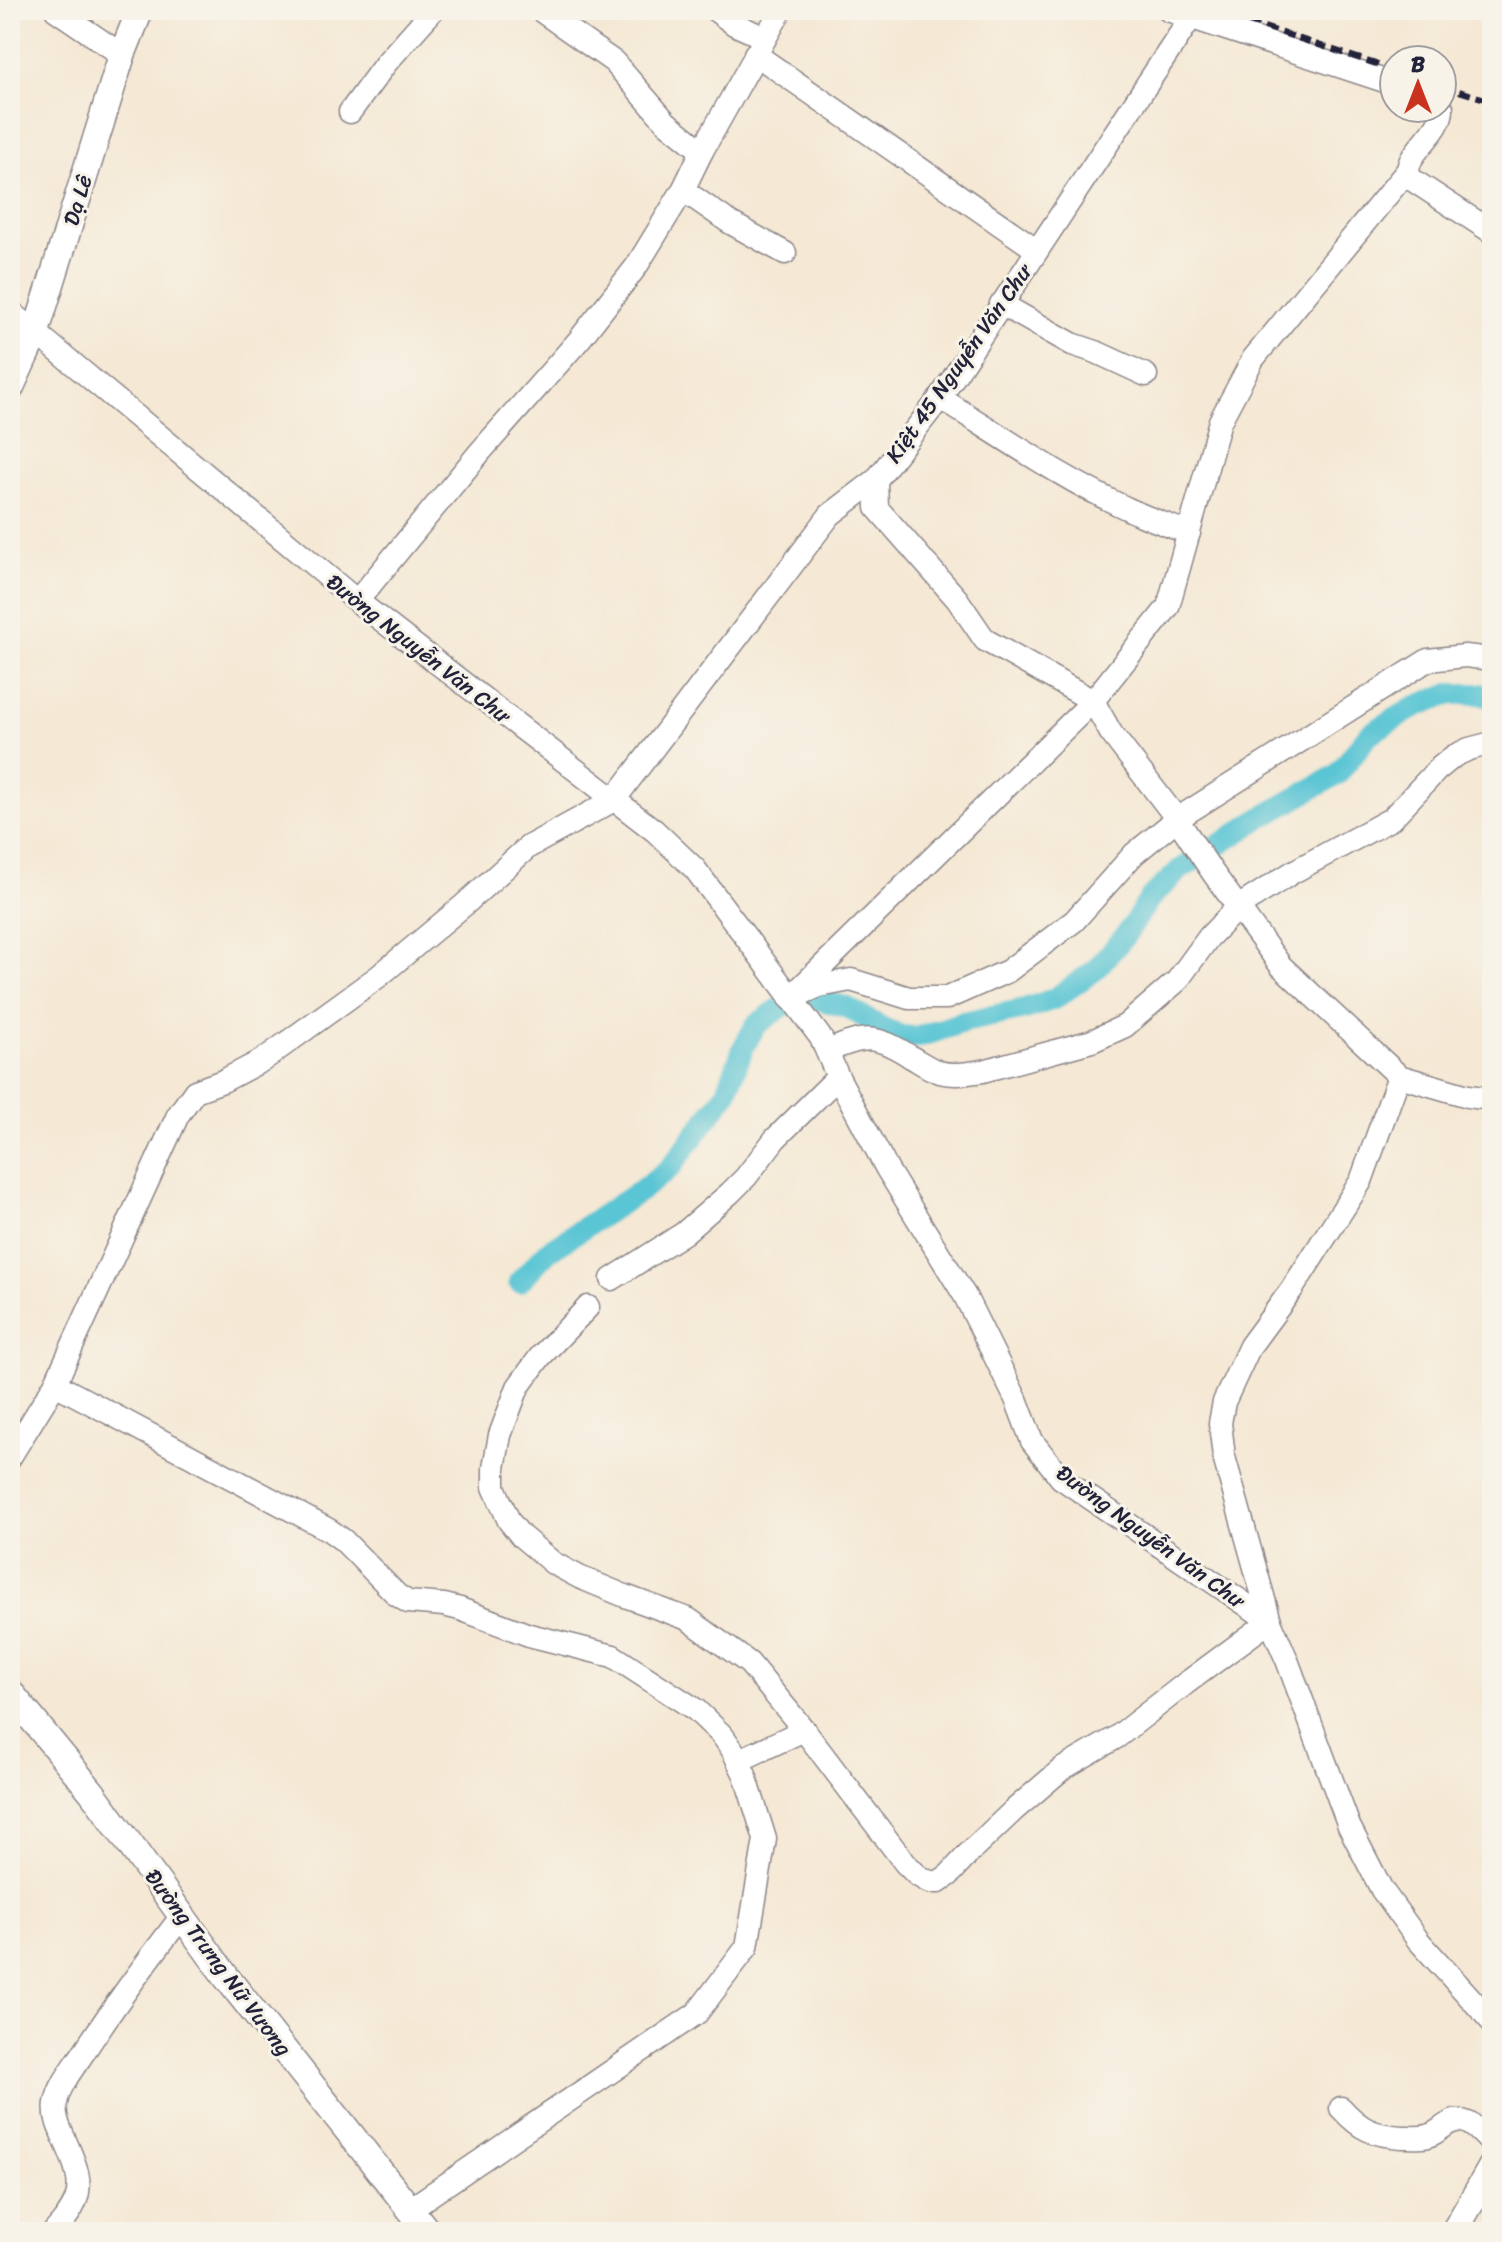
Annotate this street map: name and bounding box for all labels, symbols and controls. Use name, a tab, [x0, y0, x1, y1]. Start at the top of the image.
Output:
north arrow	[1378, 44, 1458, 124]
text: B	[1411, 45, 1425, 84]
street label: Dạ Lê	[51, 170, 104, 230]
street label: Kiệt 45 Nguyễn Văn Chư	[875, 254, 1043, 471]
street label: Đường Nguyễn Văn Chư	[318, 563, 521, 734]
street label: Đường Nguyễn Văn Chư	[1048, 1454, 1255, 1619]
street label: Đường Trưng Nữ Vương	[135, 1860, 302, 2065]

